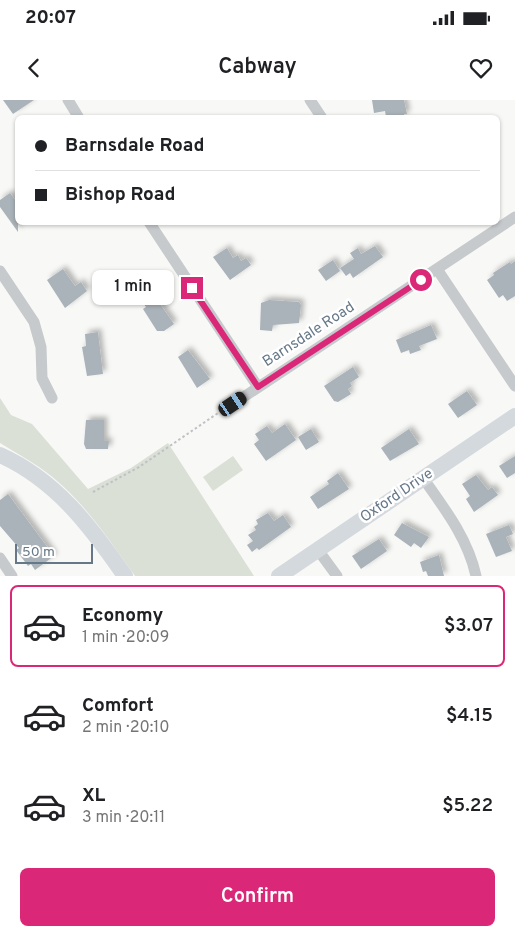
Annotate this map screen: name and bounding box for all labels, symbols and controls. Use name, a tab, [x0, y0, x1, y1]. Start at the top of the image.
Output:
text: 20:07	[25, 6, 76, 30]
icon: back	[20, 54, 48, 82]
text: Cabway	[218, 54, 297, 81]
icon: heart	[467, 54, 495, 82]
text: Barnsdale Road	[65, 134, 204, 158]
text: Bishop Road	[65, 183, 176, 207]
route start	[410, 269, 432, 291]
callout: 1 min	[92, 270, 174, 306]
text: 1 min	[114, 277, 152, 297]
route end	[181, 277, 203, 299]
street label: Barnsdale Road	[259, 298, 359, 372]
car	[216, 389, 249, 419]
street label: Oxford Drive	[357, 465, 437, 527]
scale bar	[15, 541, 92, 564]
text: 50 m	[22, 544, 55, 561]
icon: car	[22, 604, 67, 649]
text: Economy	[82, 604, 163, 628]
text: $3.07	[444, 614, 493, 638]
text: 1 min · 20:09	[82, 628, 169, 648]
icon: car	[22, 694, 67, 739]
text: Comfort	[82, 694, 154, 718]
text: $4.15	[446, 704, 493, 728]
text: 2 min · 20:10	[82, 718, 170, 738]
icon: car	[22, 784, 67, 829]
text: XL	[82, 784, 105, 808]
text: $5.22	[442, 794, 493, 818]
text: 3 min · 20:11	[82, 808, 165, 828]
button: Confirm	[20, 868, 495, 926]

